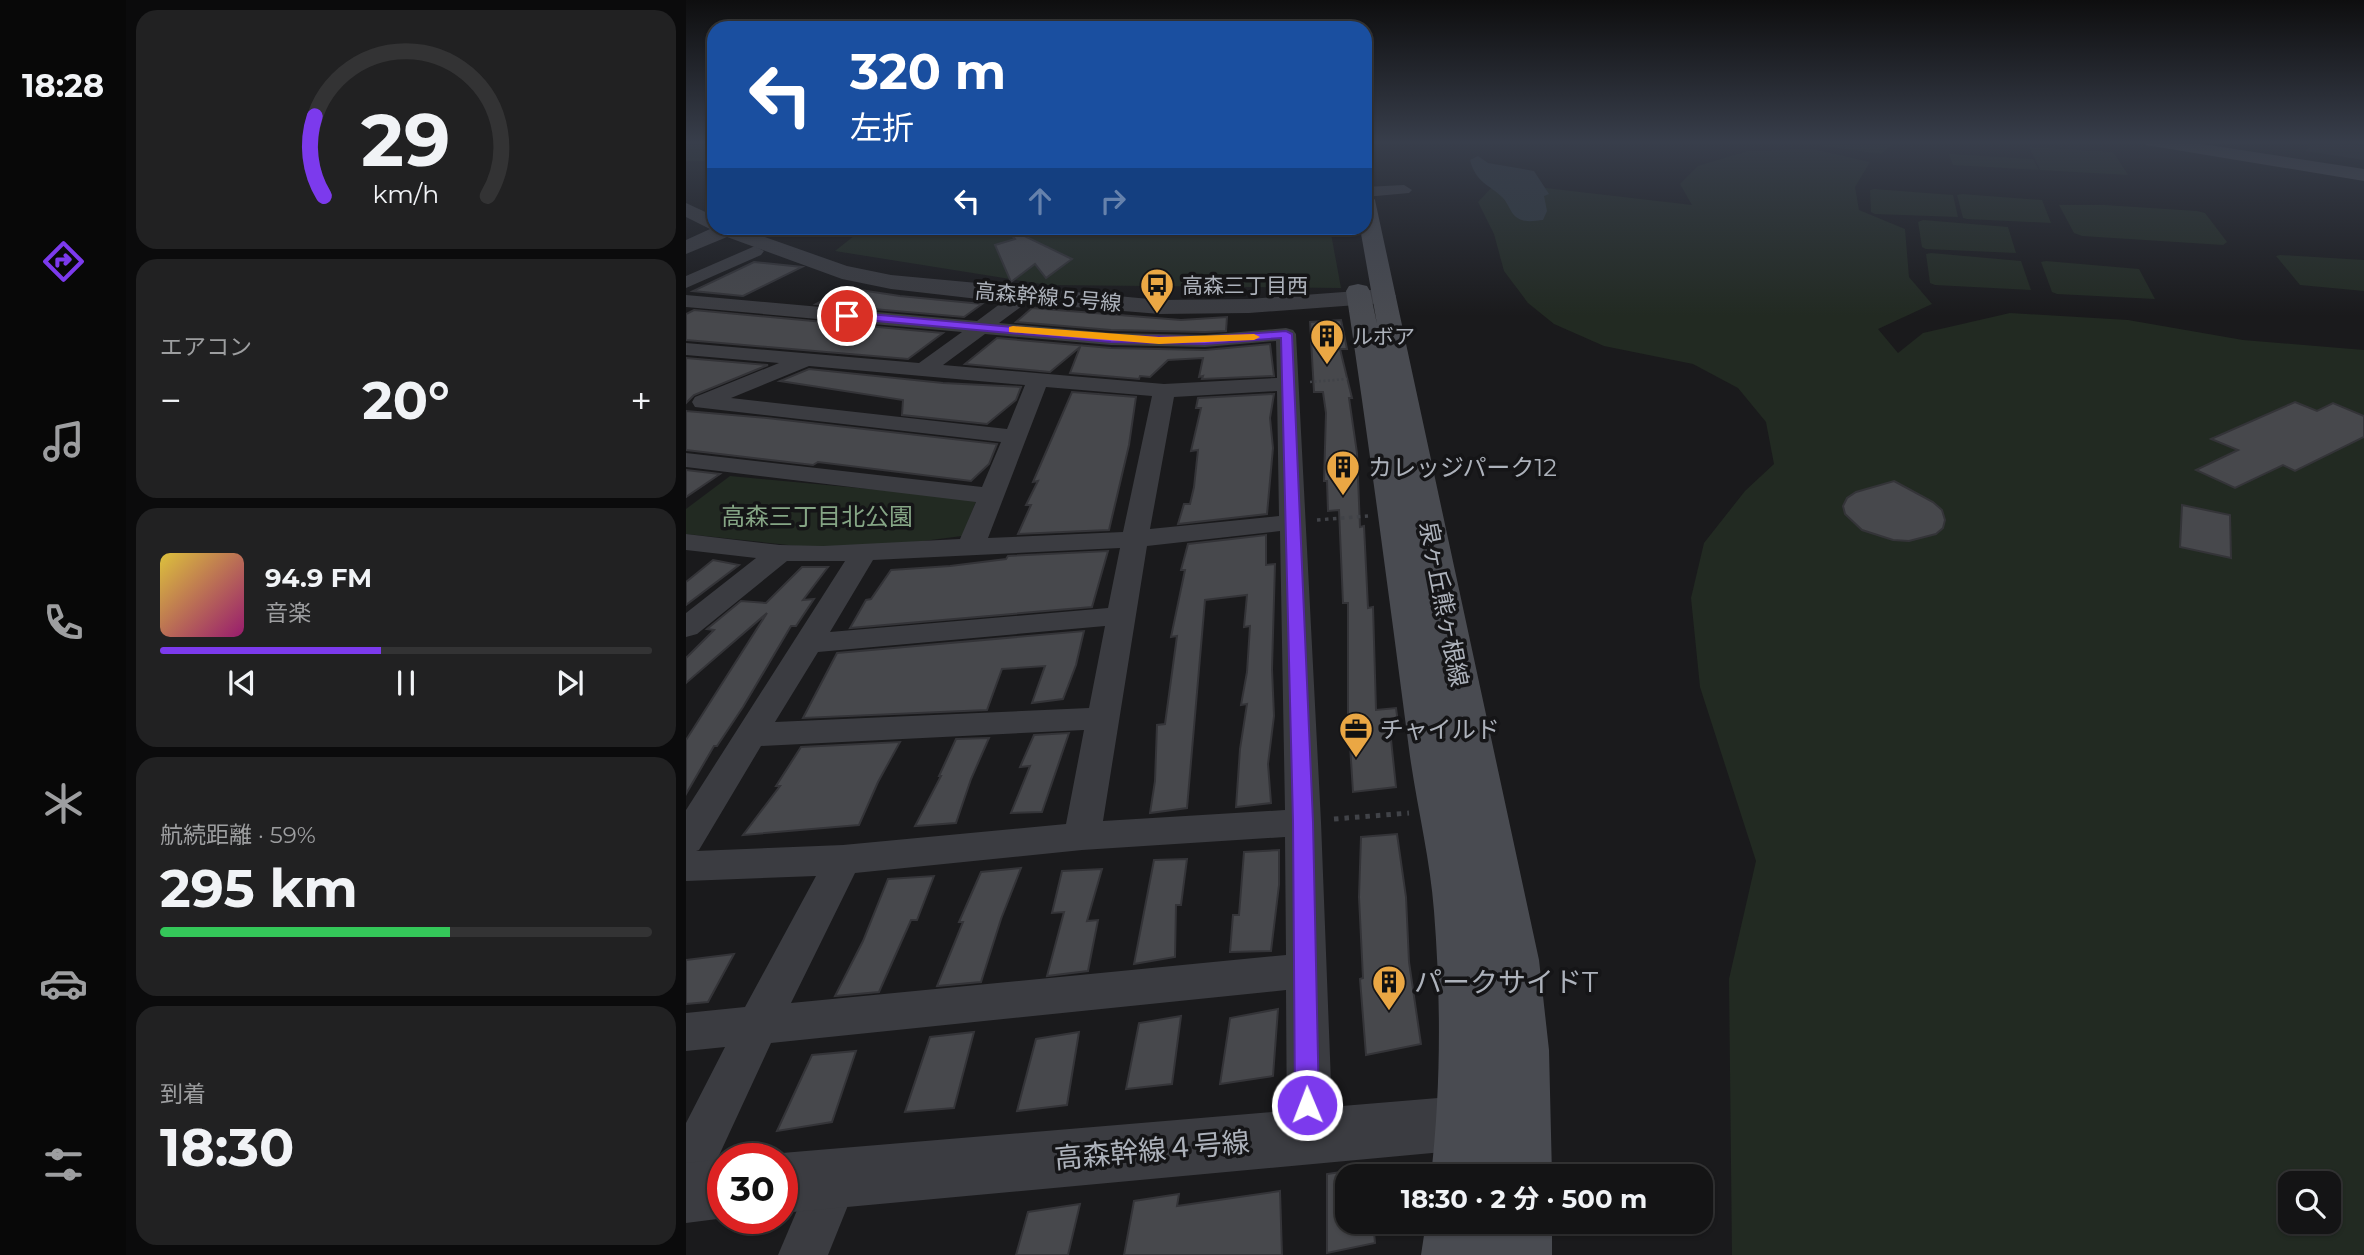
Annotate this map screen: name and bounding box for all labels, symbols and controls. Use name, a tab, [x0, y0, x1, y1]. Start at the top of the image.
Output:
text: 320 m	[850, 42, 1006, 101]
icon: left	[735, 49, 826, 140]
text: 18:28	[22, 66, 104, 105]
text: 29	[361, 96, 451, 184]
text: 左折	[850, 108, 914, 147]
text: km/h	[373, 178, 439, 208]
icon: left	[948, 182, 986, 220]
icon: ahead	[1021, 182, 1059, 220]
icon: right	[1094, 182, 1132, 220]
icon: directions	[39, 237, 88, 286]
bus stop icon: 高森三丁目西	[1138, 266, 1176, 315]
place label: 高森三丁目西	[1182, 273, 1308, 298]
street label: 高森幹線５号線	[974, 278, 1122, 316]
pin	[817, 286, 877, 346]
icon: arrive	[828, 297, 866, 335]
building icon: ルボア	[1308, 317, 1346, 366]
place label: ルボア	[1352, 324, 1415, 349]
text: エアコン	[160, 333, 252, 361]
text: 20°	[362, 369, 450, 432]
text: −	[160, 377, 182, 424]
text: +	[630, 377, 652, 424]
icon: music	[39, 417, 88, 466]
building icon: カレッジパーク12	[1324, 448, 1362, 497]
place label: カレッジパーク12	[1368, 453, 1557, 482]
park label: 高森三丁目北公園	[721, 502, 913, 531]
street label: 泉ヶ丘熊ヶ根線	[1414, 519, 1474, 689]
text: 94.9 FM	[265, 562, 372, 594]
icon: phone	[39, 598, 88, 647]
text: 音楽	[265, 599, 311, 627]
icon: previous	[223, 664, 261, 702]
icon: pause	[387, 664, 425, 702]
icon: next	[551, 664, 589, 702]
office icon: チャイルド	[1337, 710, 1375, 759]
place label: チャイルド	[1380, 715, 1500, 744]
icon: climate	[39, 779, 88, 828]
text: 航続距離 · 59%	[160, 821, 316, 849]
text: 295 km	[160, 857, 358, 920]
icon: car	[39, 959, 88, 1008]
building icon: パークサイドT	[1370, 963, 1408, 1012]
place label: パークサイドT	[1414, 965, 1598, 999]
position arrow	[1270, 1068, 1344, 1142]
text: 到着	[160, 1080, 206, 1108]
text: 18:30	[160, 1116, 294, 1179]
street label: 高森幹線４号線	[1053, 1125, 1251, 1175]
icon: filters	[39, 1140, 88, 1189]
speed limit sign: 30	[707, 1143, 798, 1234]
map controls	[2278, 1171, 2341, 1234]
button: search	[2278, 1171, 2341, 1234]
text: 18:30 · 2 分 · 500 m	[1401, 1183, 1647, 1215]

